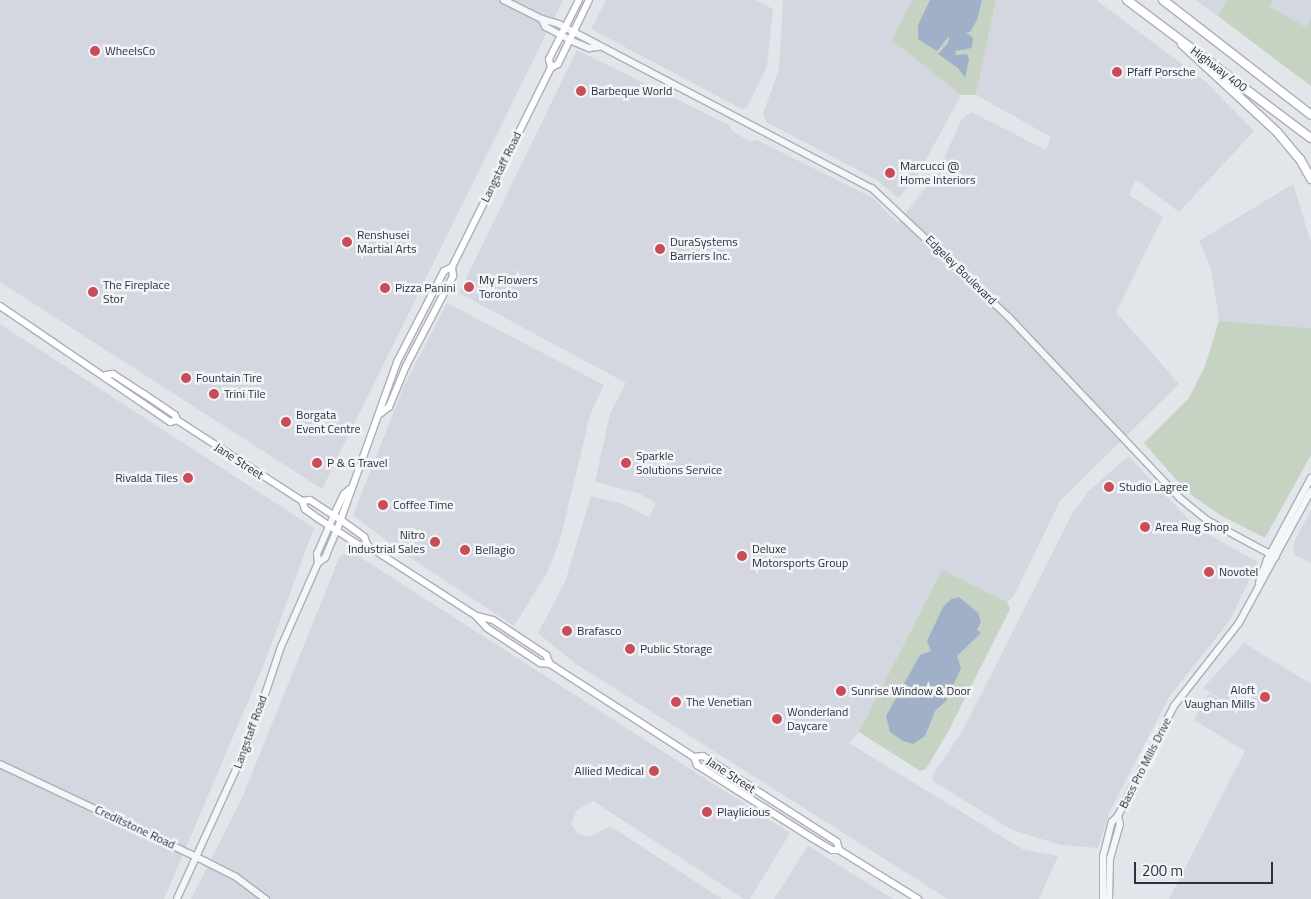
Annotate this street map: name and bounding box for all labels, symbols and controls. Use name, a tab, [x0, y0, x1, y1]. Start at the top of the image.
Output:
street label: Highway 400	[1188, 43, 1250, 95]
place label: WheelsCo	[105, 44, 155, 58]
marker: WheelsCo	[89, 45, 101, 57]
place label: Pfaff Porsche	[1127, 65, 1196, 79]
marker: Pfaff Porsche	[1111, 66, 1123, 78]
place label: Barbeque World	[591, 84, 672, 98]
marker: Barbeque World	[575, 85, 587, 97]
street label: Langstaff Road	[478, 129, 524, 205]
place label: Marcucci @ Home Interiors	[900, 159, 976, 187]
marker: Marcucci @ Home Interiors	[884, 167, 896, 179]
place label: Renshusei Martial Arts	[357, 228, 417, 256]
street label: Edgeley Boulevard	[923, 232, 999, 308]
place label: DuraSystems Barriers Inc.	[670, 235, 738, 263]
marker: Renshusei Martial Arts	[341, 236, 353, 248]
marker: DuraSystems Barriers Inc.	[654, 243, 666, 255]
place label: My Flowers Toronto	[479, 273, 538, 301]
place label: The Fireplace Stor	[103, 278, 170, 306]
place label: Pizza Panini	[395, 281, 456, 295]
marker: My Flowers Toronto	[463, 281, 475, 293]
marker: Pizza Panini	[379, 282, 391, 294]
marker: The Fireplace Stor	[87, 286, 99, 298]
place label: Fountain Tire	[196, 371, 262, 385]
marker: Fountain Tire	[180, 372, 192, 384]
place label: Trini Tile	[224, 387, 266, 401]
marker: Trini Tile	[208, 388, 220, 400]
place label: Borgata Event Centre	[296, 408, 361, 436]
marker: Borgata Event Centre	[280, 416, 292, 428]
street label: Jane Street	[212, 440, 266, 482]
place label: Sparkle Solutions Service	[636, 449, 722, 477]
place label: P & G Travel	[327, 456, 388, 470]
marker: P & G Travel	[311, 457, 323, 469]
marker: Sparkle Solutions Service	[620, 457, 632, 469]
place label: Rivalda Tiles	[115, 471, 178, 485]
marker: Rivalda Tiles	[182, 472, 194, 484]
place label: Studio Lagree	[1119, 480, 1188, 494]
marker: Studio Lagree	[1103, 481, 1115, 493]
place label: Coffee Time	[393, 498, 453, 512]
marker: Coffee Time	[377, 499, 389, 511]
place label: Area Rug Shop	[1155, 520, 1229, 534]
marker: Area Rug Shop	[1139, 521, 1151, 533]
place label: Nitro Industrial Sales	[348, 528, 425, 556]
marker: Nitro Industrial Sales	[429, 536, 441, 548]
place label: Deluxe Motorsports Group	[752, 542, 848, 570]
place label: Bellagio	[475, 543, 515, 557]
marker: Bellagio	[459, 544, 471, 556]
marker: Deluxe Motorsports Group	[736, 550, 748, 562]
place label: Novotel	[1219, 565, 1258, 579]
marker: Novotel	[1203, 566, 1215, 578]
place label: Brafasco	[577, 624, 622, 638]
marker: Brafasco	[561, 625, 573, 637]
place label: Public Storage	[640, 642, 712, 656]
marker: Public Storage	[624, 643, 636, 655]
place label: Aloft Vaughan Mills	[1184, 683, 1255, 711]
place label: Sunrise Window & Door	[851, 684, 971, 698]
marker: Sunrise Window & Door	[835, 685, 847, 697]
marker: Aloft Vaughan Mills	[1259, 691, 1271, 703]
street label: Langstaff Road	[230, 693, 270, 771]
place label: The Venetian	[686, 695, 752, 709]
marker: The Venetian	[670, 696, 682, 708]
place label: Wonderland Daycare	[787, 705, 848, 733]
marker: Wonderland Daycare	[771, 713, 783, 725]
street label: Bass Pro Mills Drive	[1116, 715, 1174, 811]
street label: Jane Street	[704, 754, 758, 796]
place label: Allied Medical	[575, 764, 644, 778]
marker: Allied Medical	[648, 765, 660, 777]
street label: Creditstone Road	[93, 802, 177, 852]
place label: Playlicious	[717, 805, 770, 819]
marker: Playlicious	[701, 806, 713, 818]
scale bar	[1136, 852, 1275, 884]
text: 200 m	[1142, 859, 1183, 882]

